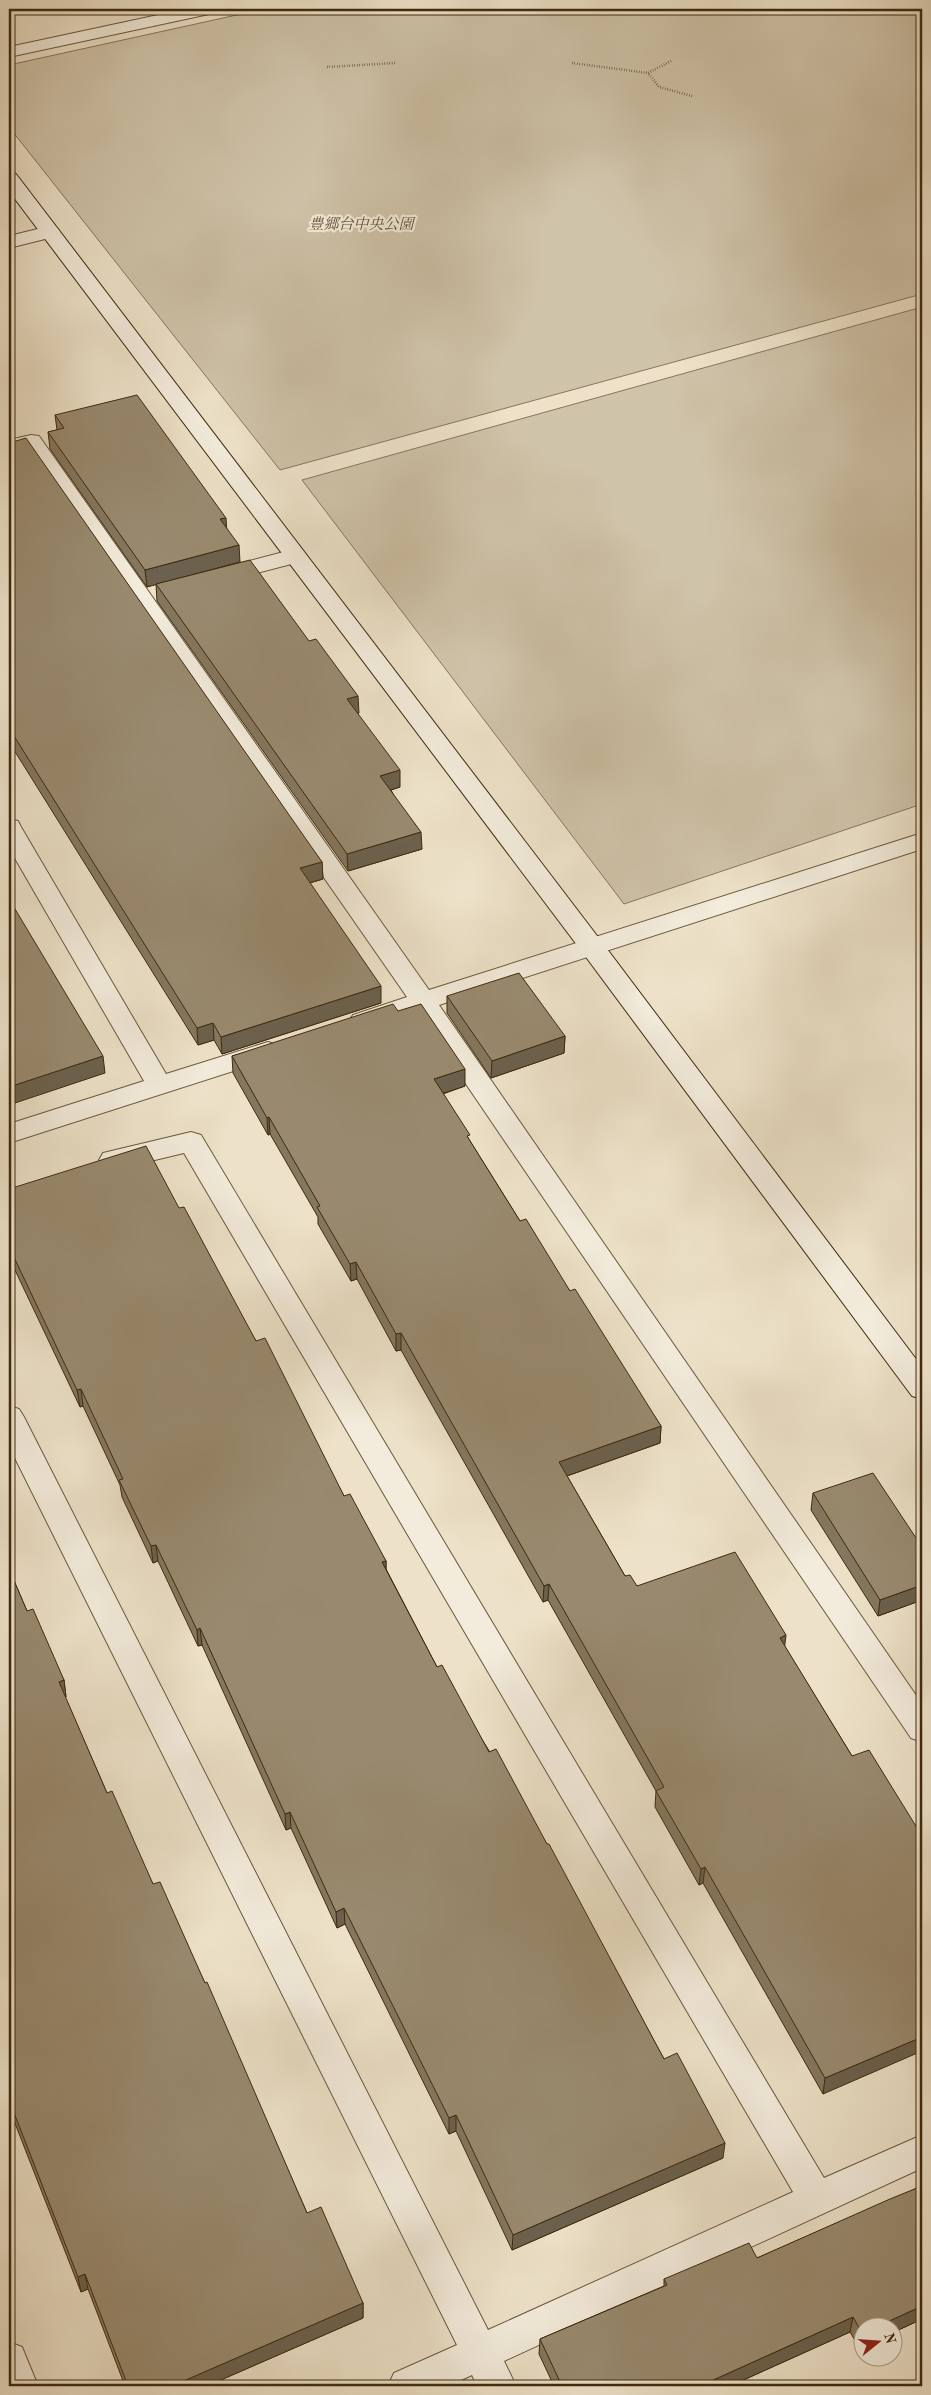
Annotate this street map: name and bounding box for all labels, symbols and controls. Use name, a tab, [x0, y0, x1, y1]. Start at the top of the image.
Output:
park label: 豊郷台中央公園	[308, 216, 416, 233]
north arrow	[854, 2318, 904, 2368]
text: N	[881, 2331, 898, 2346]

